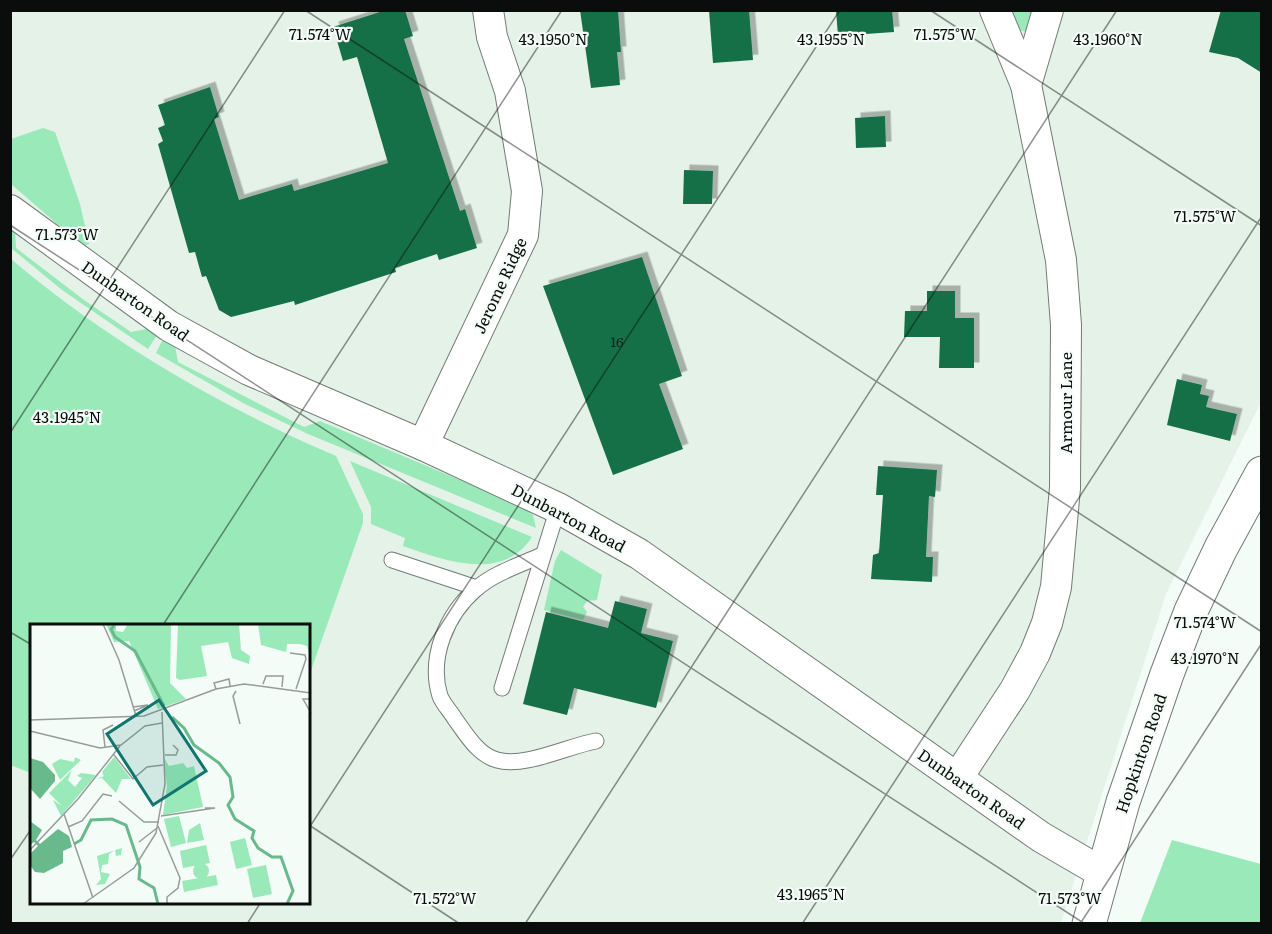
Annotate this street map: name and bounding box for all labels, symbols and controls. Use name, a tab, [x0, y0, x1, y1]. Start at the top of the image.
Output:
text: 71.574°W	[289, 22, 352, 45]
text: 71.575°W	[914, 22, 977, 45]
text: 43.1950°N	[518, 27, 588, 50]
text: 43.1955°N	[797, 27, 865, 50]
text: 43.1960°N	[1073, 27, 1143, 50]
text: 71.575°W	[1174, 204, 1237, 227]
text: 71.573°W	[35, 222, 99, 245]
street label: Jerome Ridge	[466, 233, 532, 337]
street label: Dunbarton Road	[77, 254, 195, 346]
house number: 16	[610, 331, 624, 351]
street label: Armour Lane	[1053, 352, 1077, 454]
text: 43.1945°N	[33, 405, 101, 428]
street label: Dunbarton Road	[508, 477, 631, 557]
text: 71.574°W	[1174, 610, 1237, 633]
inset map	[30, 624, 310, 904]
text: 43.1970°N	[1171, 646, 1239, 669]
street label: Hopkinton Road	[1108, 690, 1172, 816]
street label: Dunbarton Road	[913, 742, 1031, 834]
text: 43.1965°N	[777, 882, 845, 905]
text: 71.572°W	[414, 886, 477, 909]
text: 71.573°W	[1038, 886, 1102, 909]

